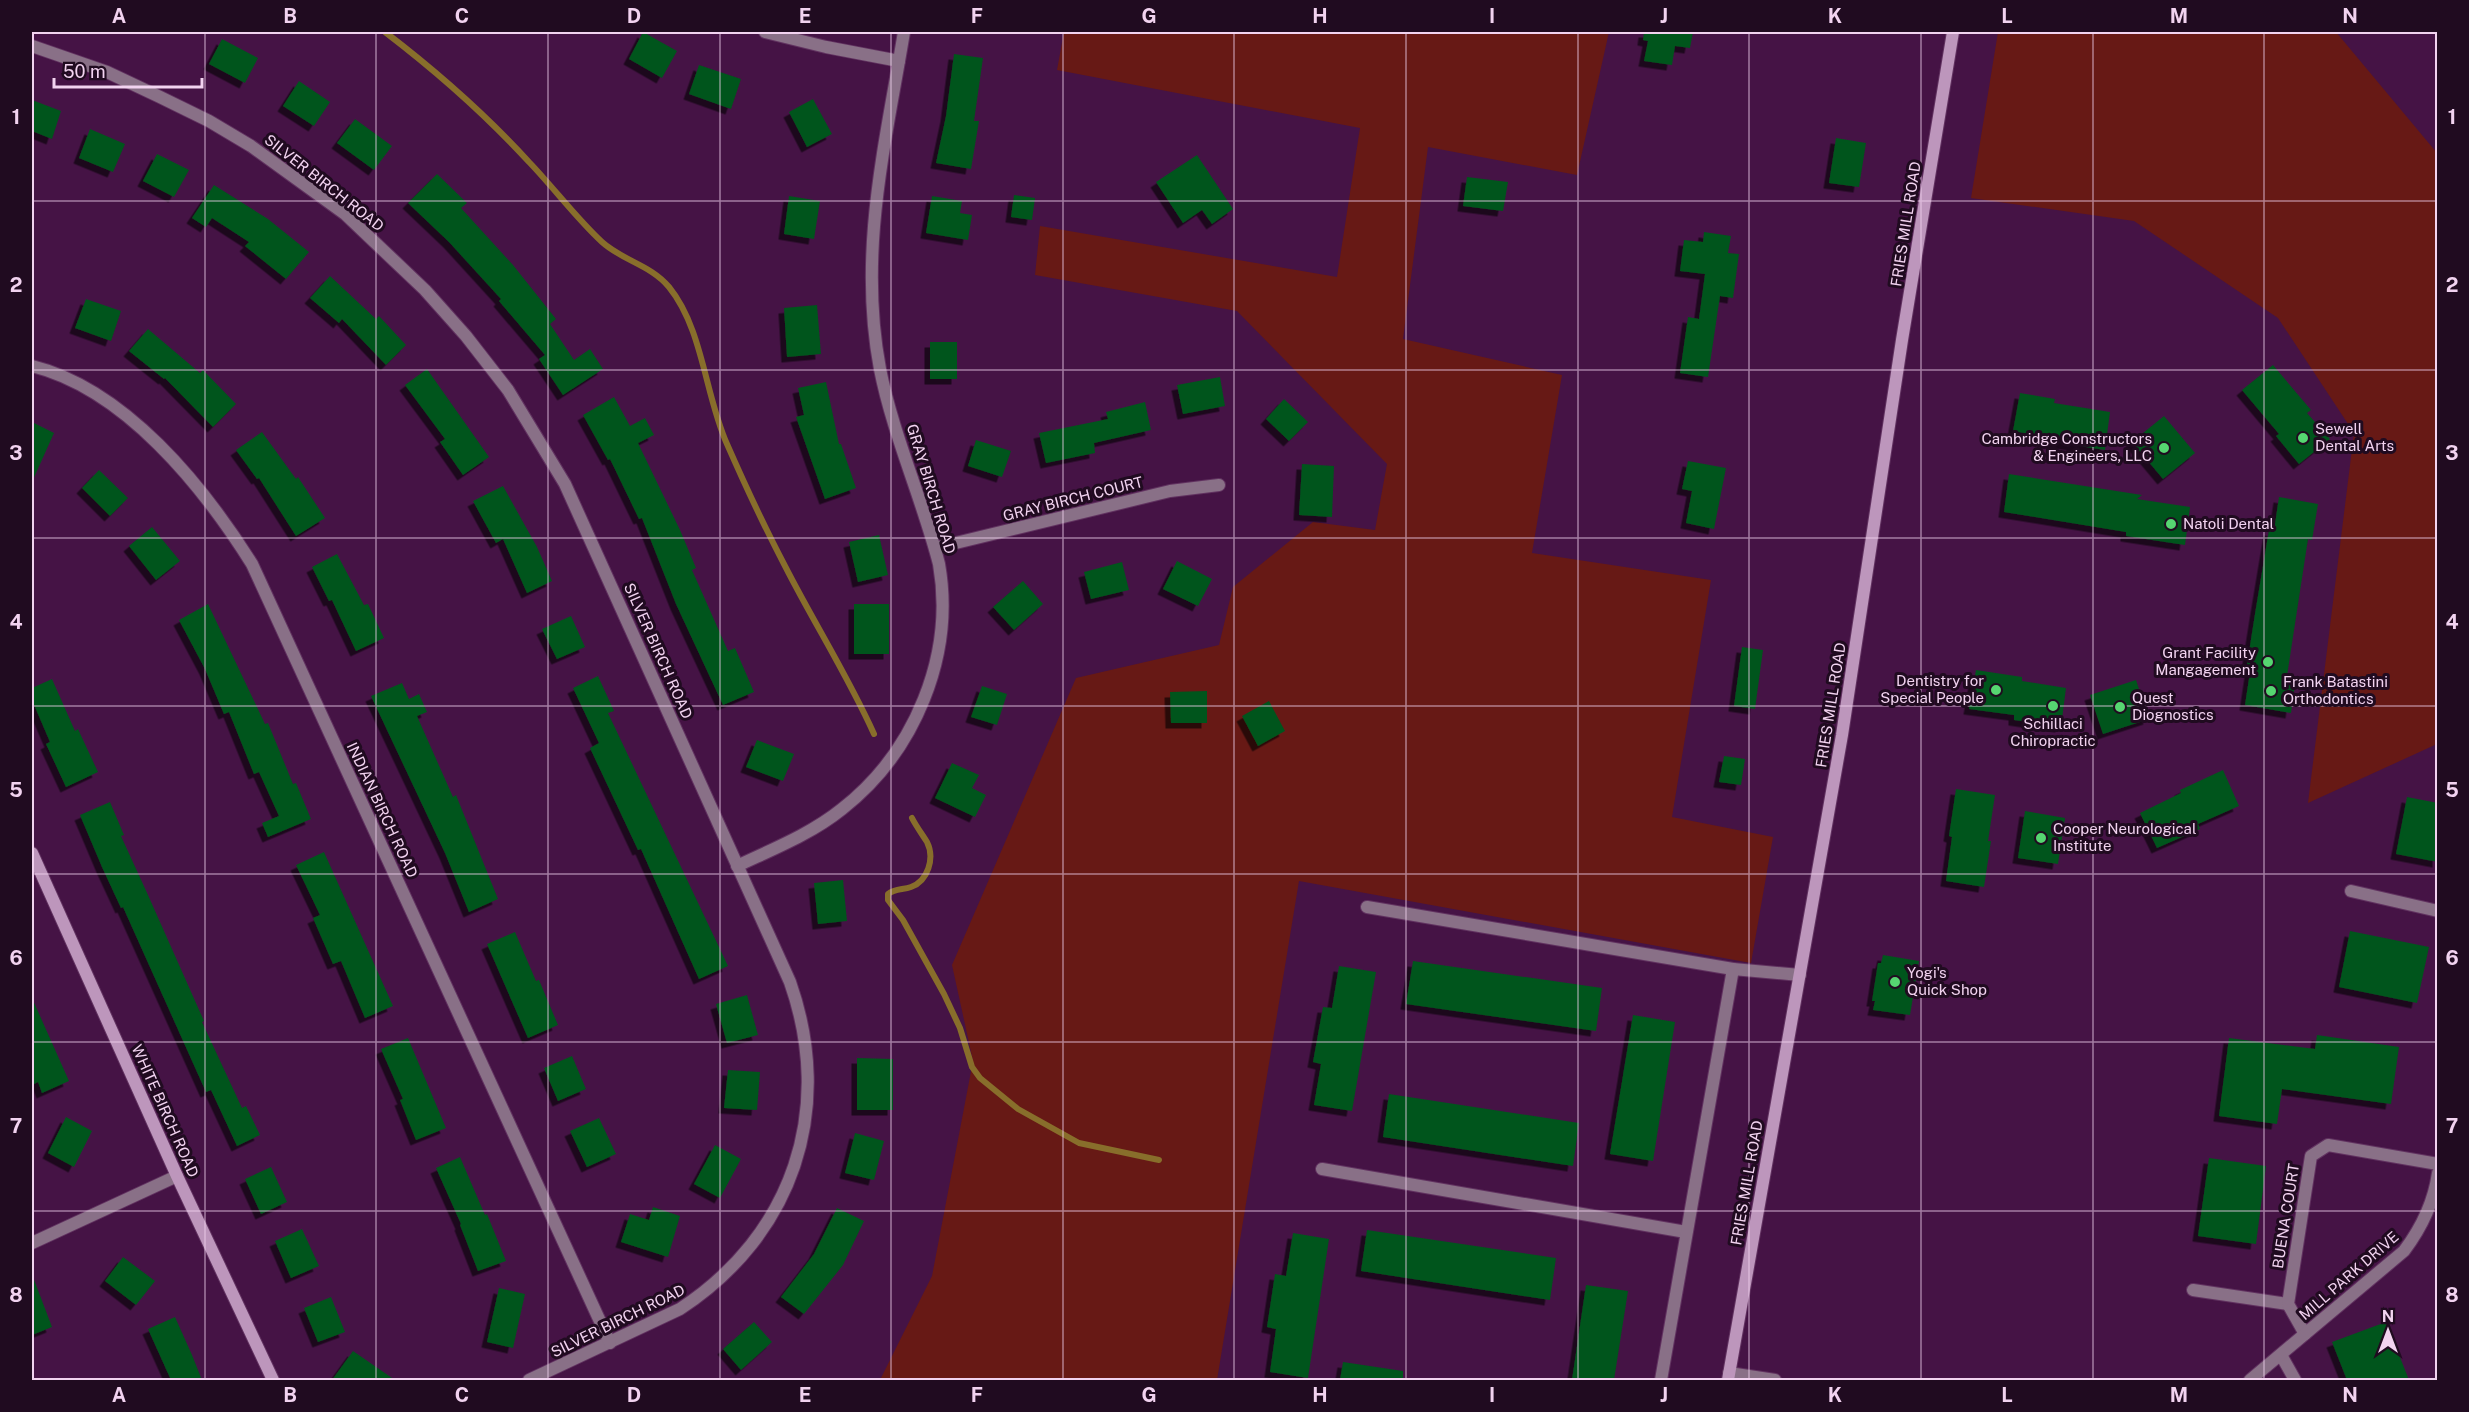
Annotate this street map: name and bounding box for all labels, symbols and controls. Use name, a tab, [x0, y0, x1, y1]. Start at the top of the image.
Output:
text: A	[112, 4, 126, 28]
text: B	[283, 4, 297, 28]
text: C	[455, 4, 469, 28]
text: D	[627, 4, 641, 28]
text: E	[799, 4, 811, 28]
text: F	[971, 4, 983, 28]
text: G	[1141, 4, 1157, 28]
text: H	[1312, 4, 1328, 28]
text: I	[1489, 4, 1495, 28]
text: J	[1660, 4, 1668, 28]
text: K	[1828, 4, 1842, 28]
text: L	[2001, 4, 2013, 28]
text: M	[2170, 4, 2188, 28]
text: N	[2342, 4, 2358, 28]
scale bar	[54, 51, 202, 89]
text: 50 m	[63, 61, 106, 82]
text: 1	[12, 105, 20, 129]
text: 1	[2448, 105, 2456, 129]
street label: SILVER BIRCH ROAD	[261, 131, 387, 234]
street label: FRIES MILL ROAD	[1887, 160, 1924, 288]
text: 2	[10, 273, 22, 297]
text: 2	[2446, 273, 2458, 297]
place label: Sewell Dental Arts	[2315, 420, 2394, 454]
street label: GRAY BIRCH ROAD	[904, 422, 959, 556]
place label: Cambridge Constructors & Engineers, LLC	[1981, 430, 2152, 464]
marker: Sewell Dental Arts	[2296, 431, 2310, 445]
text: 3	[9, 441, 23, 465]
marker: Cambridge Constructors & Engineers, LLC	[2157, 441, 2171, 455]
text: 3	[2445, 441, 2459, 465]
street label: GRAY BIRCH COURT	[1001, 473, 1145, 524]
place label: Natoli Dental	[2183, 515, 2274, 532]
marker: Natoli Dental	[2164, 517, 2178, 531]
street label: SILVER BIRCH ROAD	[621, 580, 696, 721]
text: 4	[9, 610, 23, 634]
text: 4	[2445, 610, 2459, 634]
street label: FRIES MILL ROAD	[1812, 641, 1849, 769]
place label: Grant Facility Mangagement	[2155, 644, 2256, 678]
marker: Grant Facility Mangagement	[2261, 655, 2275, 669]
place label: Dentistry for Special People	[1880, 672, 1984, 706]
place label: Frank Batastini Orthodontics	[2283, 673, 2388, 707]
marker: Dentistry for Special People	[1989, 683, 2003, 697]
marker: Frank Batastini Orthodontics	[2264, 684, 2278, 698]
place label: Quest Diognostics	[2132, 689, 2214, 723]
marker: Schillaci Chiropractic	[2046, 699, 2060, 713]
marker: Quest Diognostics	[2113, 700, 2127, 714]
place label: Schillaci Chiropractic	[2010, 715, 2096, 749]
street label: INDIAN BIRCH ROAD	[344, 739, 421, 880]
text: 5	[9, 778, 23, 802]
text: 5	[2445, 778, 2459, 802]
place label: Cooper Neurological Institute	[2053, 820, 2196, 854]
marker: Cooper Neurological Institute	[2034, 831, 2048, 845]
text: 6	[9, 946, 23, 970]
text: 6	[2445, 946, 2459, 970]
place label: Yogi's Quick Shop	[1907, 964, 1987, 998]
marker: Yogi's Quick Shop	[1888, 975, 1902, 989]
street label: WHITE BIRCH ROAD	[129, 1042, 202, 1180]
text: 7	[10, 1114, 22, 1138]
text: 7	[2446, 1114, 2458, 1138]
street label: FRIES MILL ROAD	[1727, 1119, 1766, 1247]
street label: BUENA COURT	[2269, 1162, 2302, 1270]
street label: MILL PARK DRIVE	[2296, 1228, 2402, 1323]
street label: SILVER BIRCH ROAD	[548, 1281, 687, 1360]
text: 8	[9, 1283, 23, 1307]
text: 8	[2445, 1283, 2459, 1307]
north arrow	[2358, 1301, 2418, 1361]
text: N	[2382, 1307, 2394, 1326]
text: A	[112, 1383, 126, 1407]
text: B	[283, 1383, 297, 1407]
text: C	[455, 1383, 469, 1407]
text: D	[627, 1383, 641, 1407]
text: E	[799, 1383, 811, 1407]
text: F	[971, 1383, 983, 1407]
text: G	[1141, 1383, 1157, 1407]
text: H	[1312, 1383, 1328, 1407]
text: I	[1489, 1383, 1495, 1407]
text: J	[1660, 1383, 1668, 1407]
text: K	[1828, 1383, 1842, 1407]
text: L	[2001, 1383, 2013, 1407]
text: M	[2170, 1383, 2188, 1407]
text: N	[2342, 1383, 2358, 1407]

